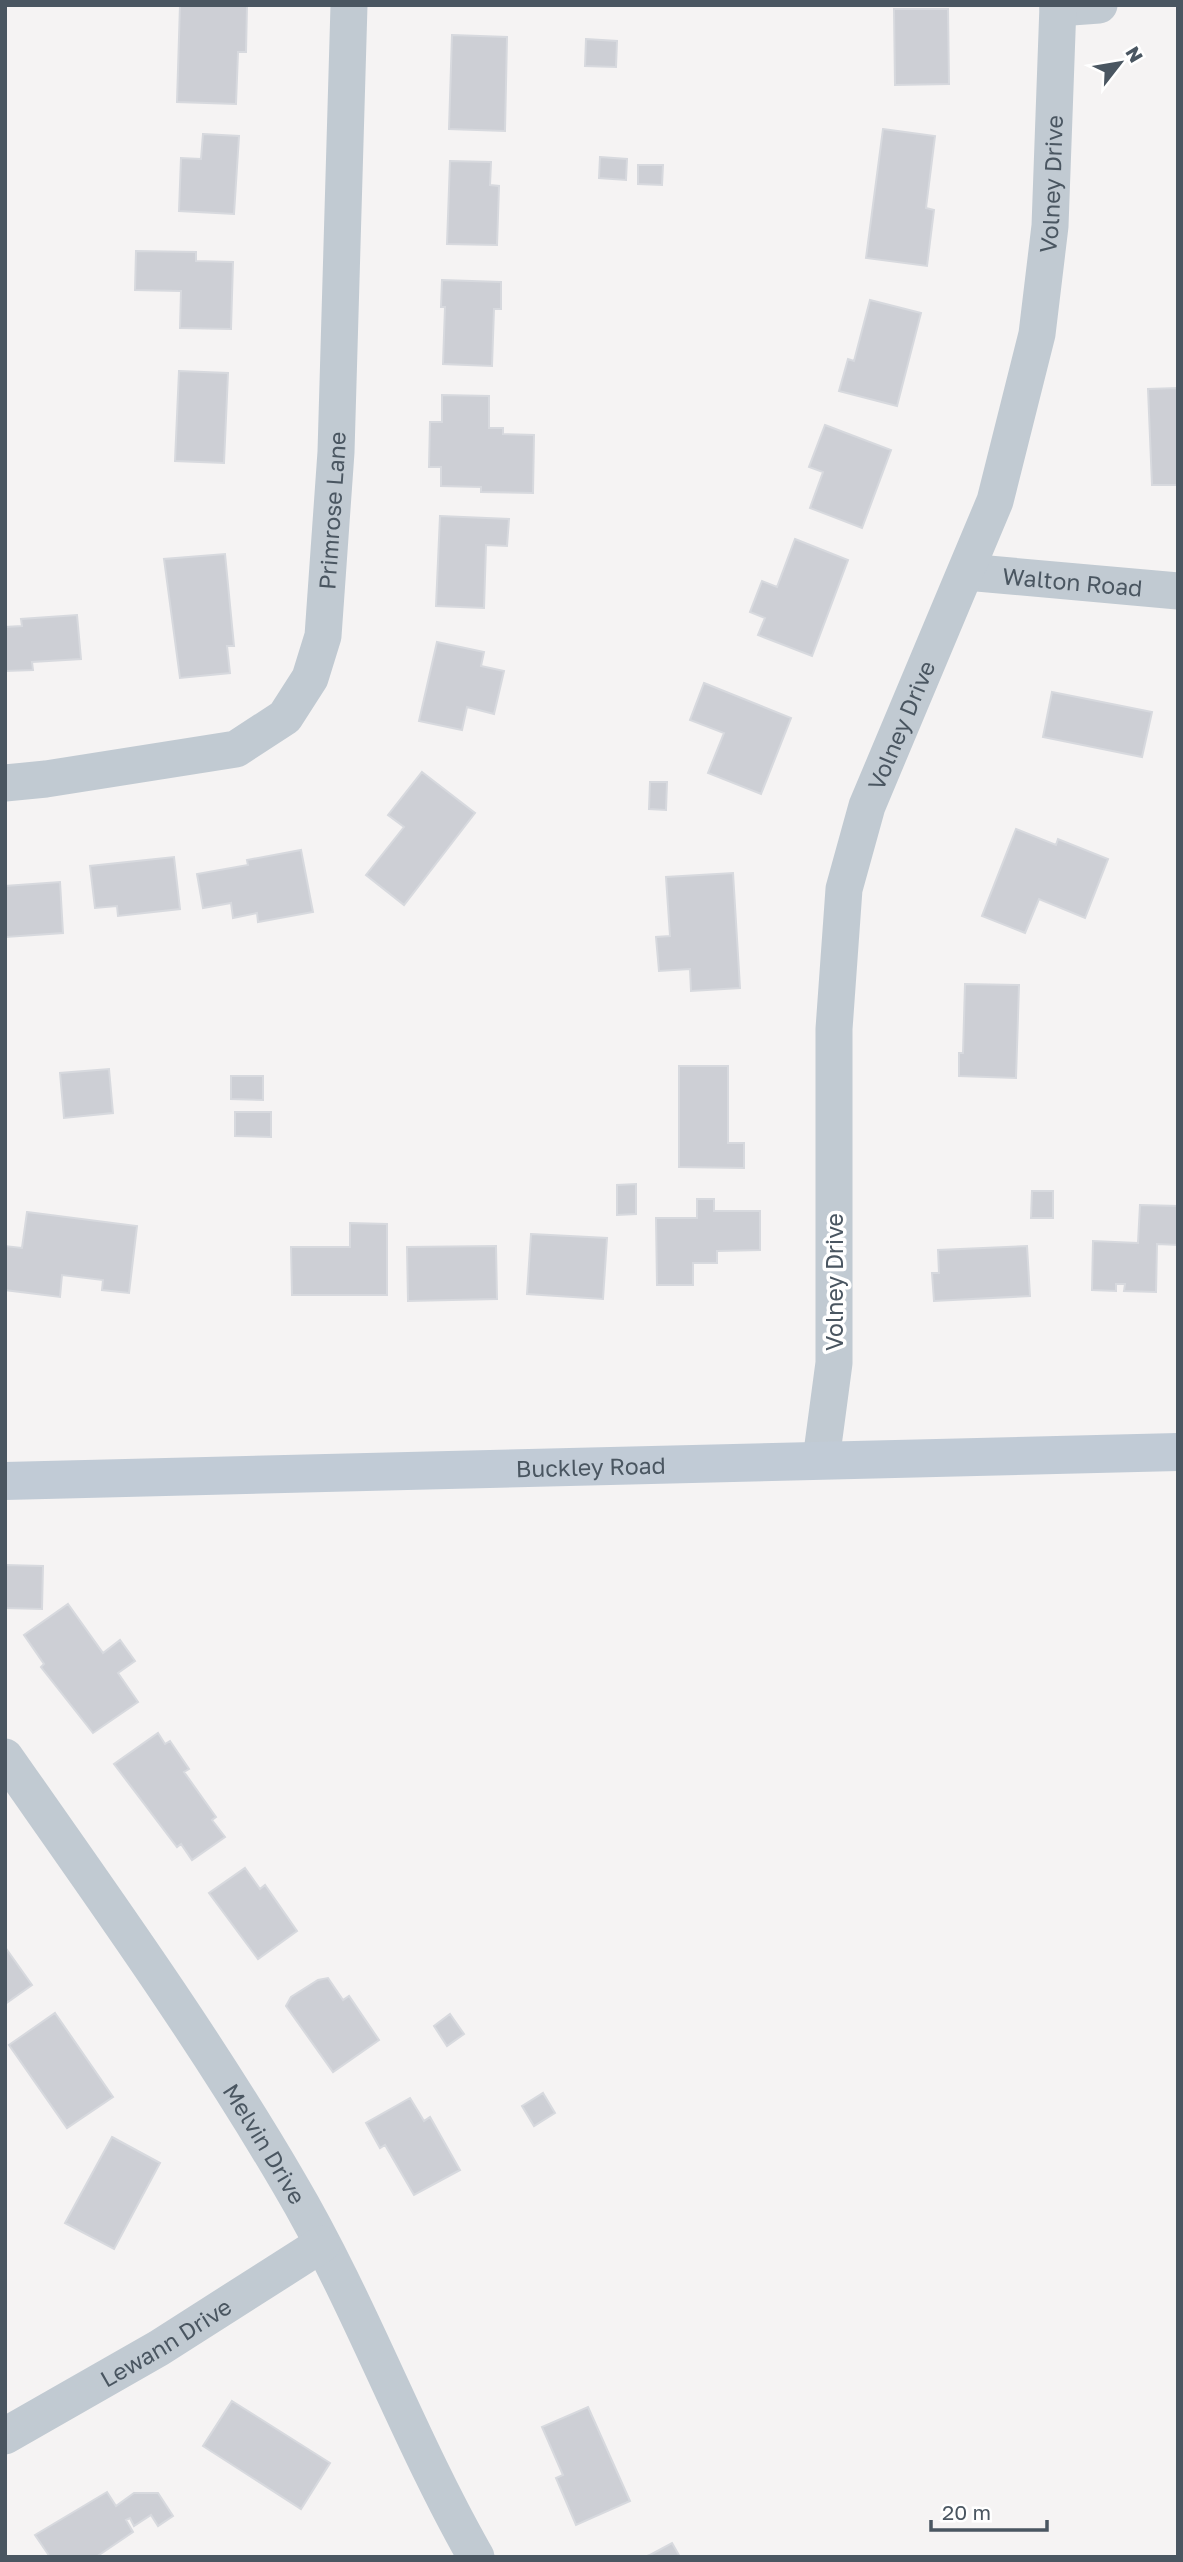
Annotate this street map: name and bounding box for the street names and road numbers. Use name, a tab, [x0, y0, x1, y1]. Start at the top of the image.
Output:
street label: Volney Drive	[1033, 115, 1068, 255]
street label: Primrose Lane	[312, 431, 351, 591]
street label: Walton Road	[1001, 561, 1144, 602]
street label: Volney Drive	[861, 656, 941, 794]
street label: Volney Drive	[820, 1213, 848, 1351]
street label: Buckley Road	[516, 1451, 666, 1482]
street label: Melvin Drive	[218, 2078, 312, 2209]
street label: Lewann Drive	[95, 2292, 236, 2393]

